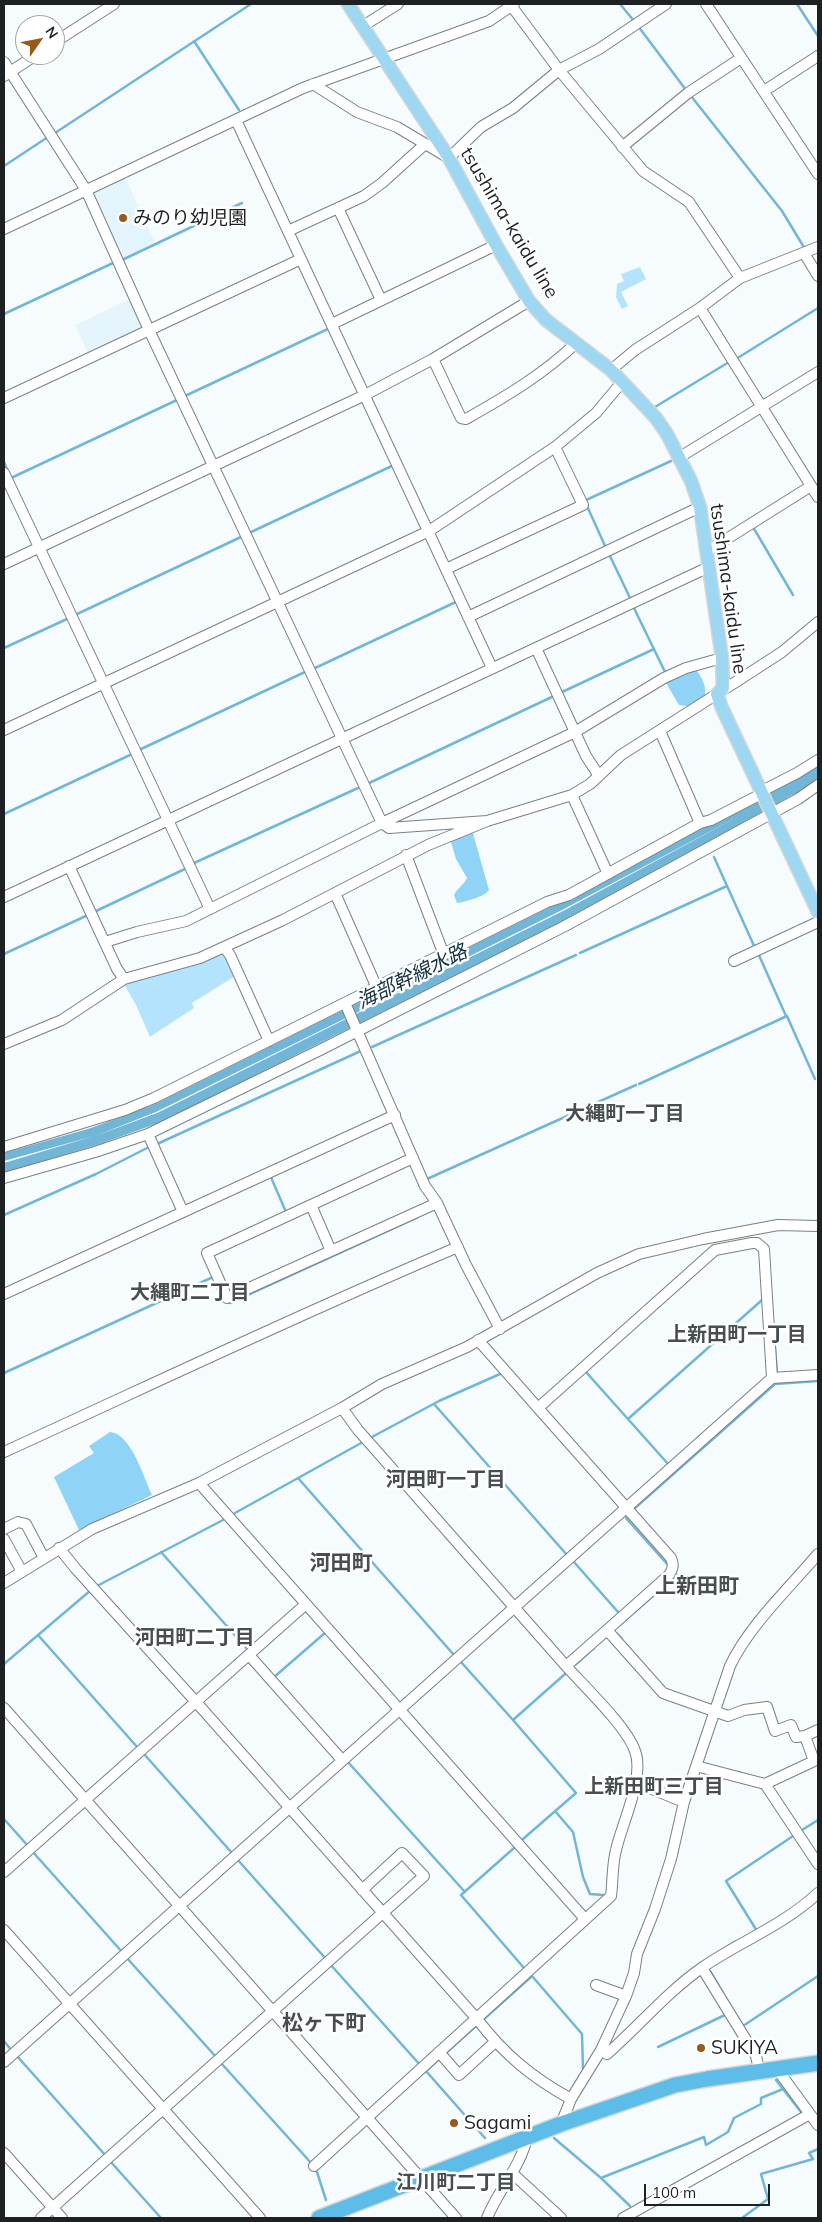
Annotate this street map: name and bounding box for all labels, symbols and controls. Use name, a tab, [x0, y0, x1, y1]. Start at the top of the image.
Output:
north arrow	[15, 15, 65, 65]
text: N	[41, 23, 62, 42]
street label: tsushima-kaidu line	[455, 144, 563, 302]
place label: みのり幼児園	[133, 207, 247, 229]
marker: みのり幼児園	[117, 212, 129, 224]
street label: tsushima-kaidu line	[705, 502, 751, 676]
water label: 海部幹線水路	[353, 940, 471, 1014]
district label: 大縄町一丁目	[565, 1102, 685, 1126]
district label: 大縄町二丁目	[130, 1281, 250, 1305]
district label: 上新田町一丁目	[667, 1323, 807, 1347]
district label: 河田町一丁目	[386, 1468, 506, 1492]
district label: 河田町	[310, 1551, 372, 1577]
district label: 上新田町	[655, 1574, 739, 1600]
district label: 河田町二丁目	[135, 1626, 255, 1650]
district label: 上新田町三丁目	[584, 1775, 724, 1799]
district label: 松ヶ下町	[282, 2011, 366, 2037]
place label: SUKIYA	[711, 2037, 778, 2059]
marker: SUKIYA	[695, 2042, 707, 2054]
place label: Sagami	[464, 2112, 531, 2134]
marker: Sagami	[448, 2117, 460, 2129]
district label: 江川町二丁目	[396, 2171, 516, 2195]
scale bar	[647, 2174, 773, 2206]
text: 100 m	[652, 2183, 696, 2202]

